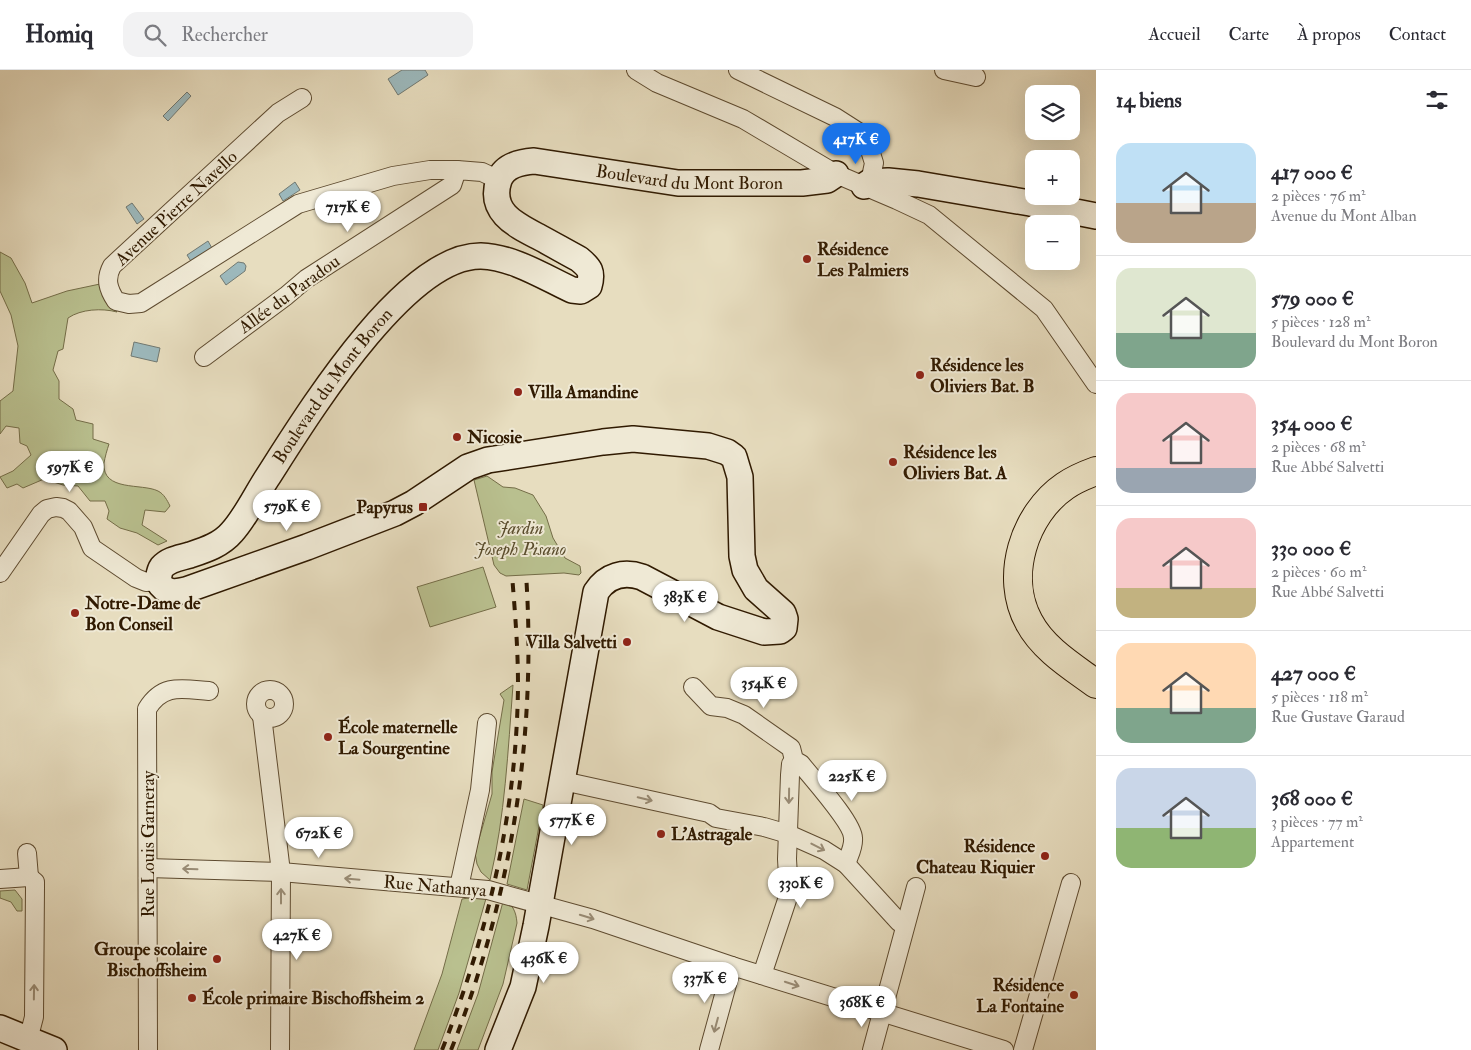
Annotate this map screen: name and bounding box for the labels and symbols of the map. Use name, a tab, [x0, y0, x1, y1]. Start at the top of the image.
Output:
pin: 417K €	[815, 122, 897, 165]
street label: Avenue Pierre Navello	[110, 146, 243, 272]
street label: Boulevard du Mont Boron	[594, 160, 783, 195]
pin: 717K €	[307, 190, 389, 233]
place label: Résidence Les Palmiers	[817, 238, 909, 282]
street label: Allée du Paradou	[233, 250, 345, 340]
marker: Résidence Les Palmiers	[801, 253, 813, 265]
street label: Boulevard du Mont Boron	[268, 303, 398, 468]
place label: Résidence les Oliviers Bat. B	[930, 354, 1035, 398]
marker: Résidence les Oliviers Bat. B	[914, 369, 926, 381]
place label: Villa Amandine	[527, 381, 639, 404]
marker: Villa Amandine	[512, 386, 524, 398]
place label: Nicosie	[466, 426, 522, 449]
marker: Nicosie	[451, 431, 463, 443]
place label: Résidence les Oliviers Bat. A	[903, 441, 1008, 485]
pin: 597K €	[29, 450, 111, 493]
marker: Résidence les Oliviers Bat. A	[887, 456, 899, 468]
pin: 579K €	[246, 490, 328, 532]
place label: Papyrus	[356, 496, 413, 519]
marker: Papyrus	[417, 501, 429, 513]
park label: Jardin Joseph Pisano	[474, 517, 566, 561]
pin: 383K €	[644, 580, 726, 623]
place label: Notre-Dame de Bon Conseil	[84, 592, 201, 636]
marker: Notre-Dame de Bon Conseil	[69, 607, 81, 619]
place label: Villa Salvetti	[525, 631, 617, 654]
marker: Villa Salvetti	[621, 636, 633, 648]
pin: 354K €	[723, 666, 805, 709]
place label: École maternelle La Sourgentine	[338, 715, 458, 760]
marker: École maternelle La Sourgentine	[322, 731, 334, 743]
pin: 225K €	[811, 760, 893, 802]
street label: Rue Louis Garneray	[137, 769, 160, 918]
one-way arrow	[785, 788, 794, 804]
one-way arrow	[637, 795, 653, 804]
pin: 577K €	[531, 804, 613, 846]
pin: 672K €	[278, 816, 360, 859]
place label: L'Astragale	[671, 823, 753, 846]
marker: L'Astragale	[655, 828, 667, 840]
place label: Résidence Chateau Riquier	[916, 835, 1035, 879]
one-way arrow	[810, 843, 825, 852]
marker: Résidence Chateau Riquier	[1039, 850, 1051, 862]
one-way arrow	[182, 864, 198, 874]
pin: 330K €	[760, 866, 842, 909]
street label: Rue Nathanya	[382, 871, 488, 903]
one-way arrow	[344, 874, 360, 883]
one-way arrow	[276, 889, 286, 905]
one-way arrow	[579, 913, 595, 923]
pin: 427K €	[256, 918, 338, 961]
place label: Groupe scolaire Bischoffsheim	[94, 938, 208, 982]
pin: 436K €	[503, 942, 585, 984]
marker: Groupe scolaire Bischoffsheim	[211, 953, 223, 965]
pin: 337K €	[664, 962, 746, 1004]
place label: Résidence La Fontaine	[976, 974, 1064, 1018]
one-way arrow	[783, 980, 799, 990]
one-way arrow	[29, 984, 39, 1000]
place label: École primaire Bischoffsheim 2	[202, 986, 424, 1010]
pin: 368K €	[821, 986, 903, 1028]
marker: Résidence La Fontaine	[1068, 989, 1080, 1001]
marker: École primaire Bischoffsheim 2	[186, 992, 198, 1004]
one-way arrow	[711, 1016, 720, 1032]

